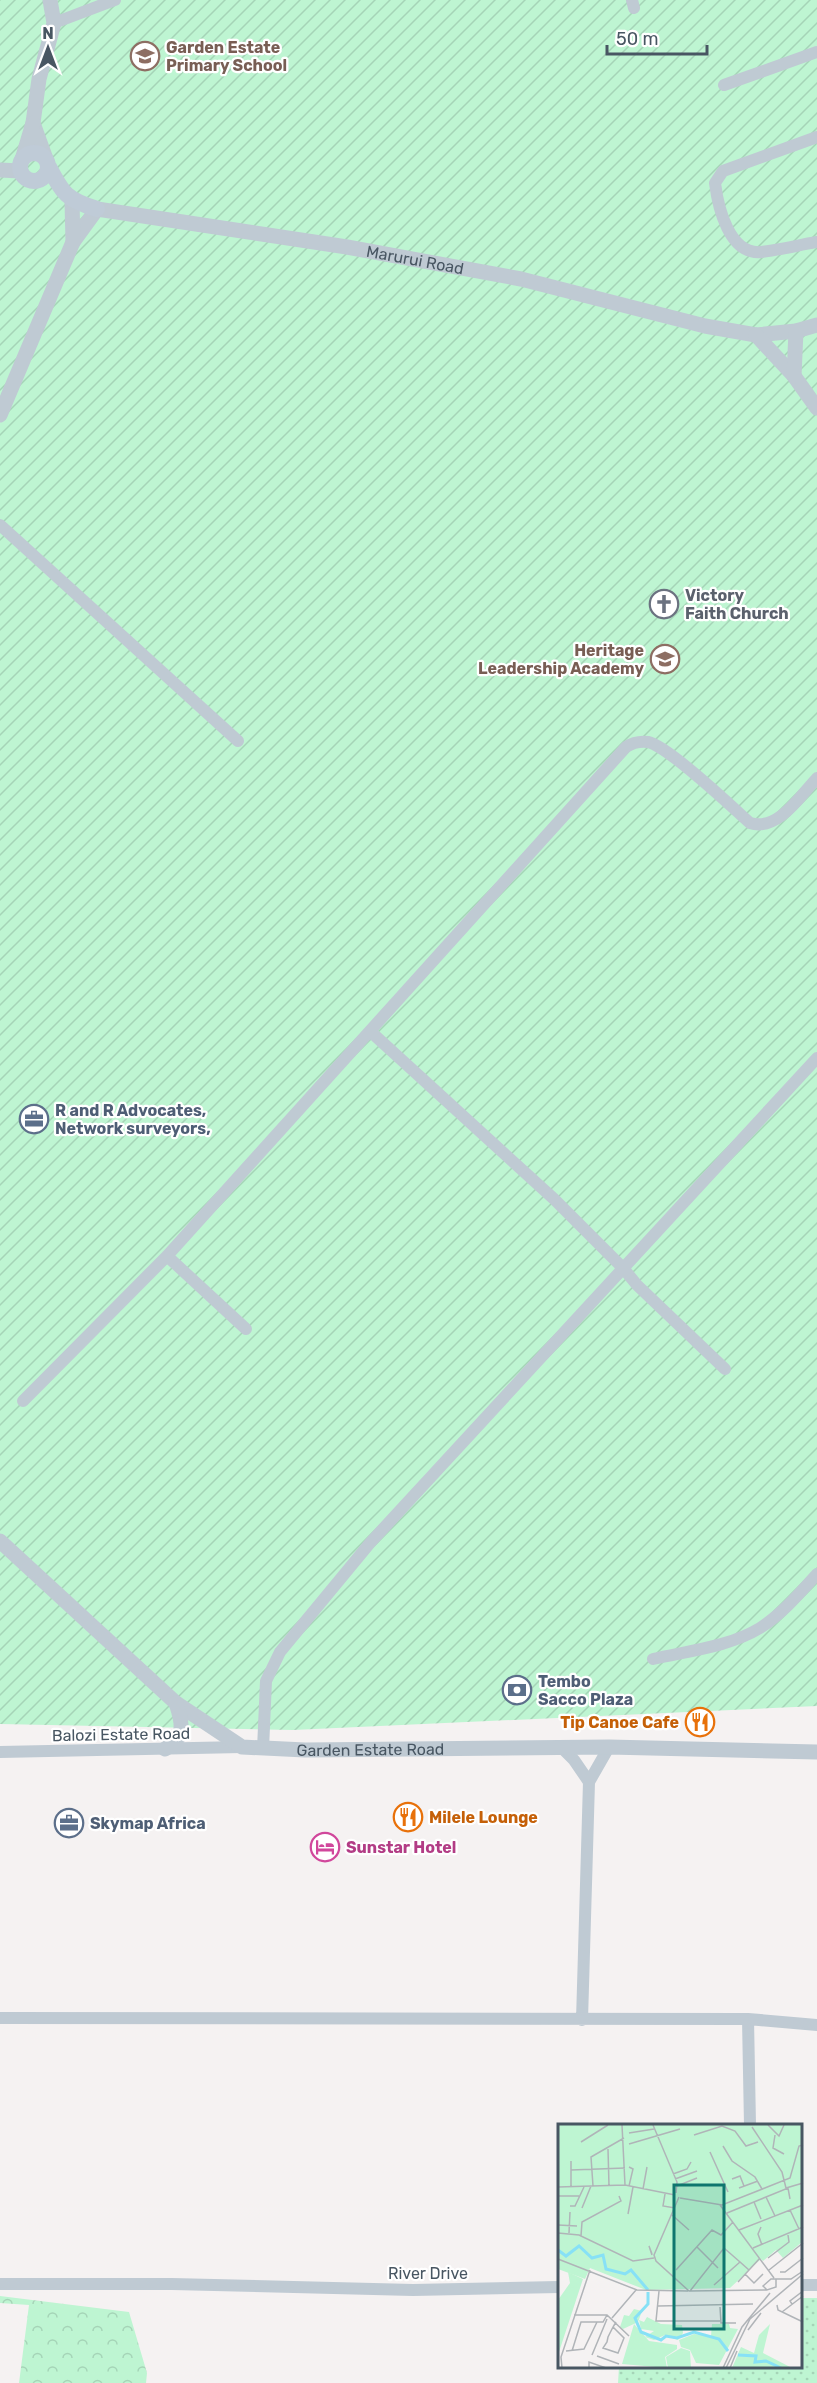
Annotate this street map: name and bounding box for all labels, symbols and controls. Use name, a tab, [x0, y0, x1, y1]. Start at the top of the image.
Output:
north arrow	[18, 18, 78, 78]
scale bar	[607, 18, 708, 56]
text: N	[42, 24, 54, 43]
text: 50 m	[616, 28, 659, 50]
place label: Garden Estate Primary School	[166, 38, 287, 75]
school or university icon: Garden Estate Primary School	[129, 40, 161, 72]
street label: Marurui Road	[365, 242, 465, 278]
place label: Victory Faith Church	[685, 586, 789, 623]
church icon: Victory Faith Church	[648, 588, 680, 620]
place label: Heritage Leadership Academy	[478, 641, 644, 678]
school or university icon: Heritage Leadership Academy	[649, 643, 681, 675]
place label: R and R Advocates, Network surveyors,	[55, 1101, 211, 1138]
office icon: R and R Advocates, Network surveyors,	[18, 1103, 50, 1135]
place label: Tembo Sacco Plaza	[538, 1672, 633, 1709]
bank icon: Tembo Sacco Plaza	[501, 1674, 533, 1706]
restaurant icon: Tip Canoe Cafe	[684, 1706, 716, 1738]
place label: Tip Canoe Cafe	[560, 1713, 679, 1732]
street label: Balozi Estate Road	[52, 1724, 190, 1745]
street label: Garden Estate Road	[296, 1740, 444, 1760]
restaurant icon: Milele Lounge	[392, 1801, 424, 1833]
office icon: Skymap Africa	[53, 1807, 85, 1839]
place label: Milele Lounge	[429, 1808, 538, 1827]
place label: Skymap Africa	[90, 1814, 206, 1833]
hotel icon: Sunstar Hotel	[309, 1831, 341, 1863]
place label: Sunstar Hotel	[346, 1838, 456, 1857]
inset map	[558, 2124, 802, 2368]
street label: River Drive	[388, 2264, 468, 2283]

